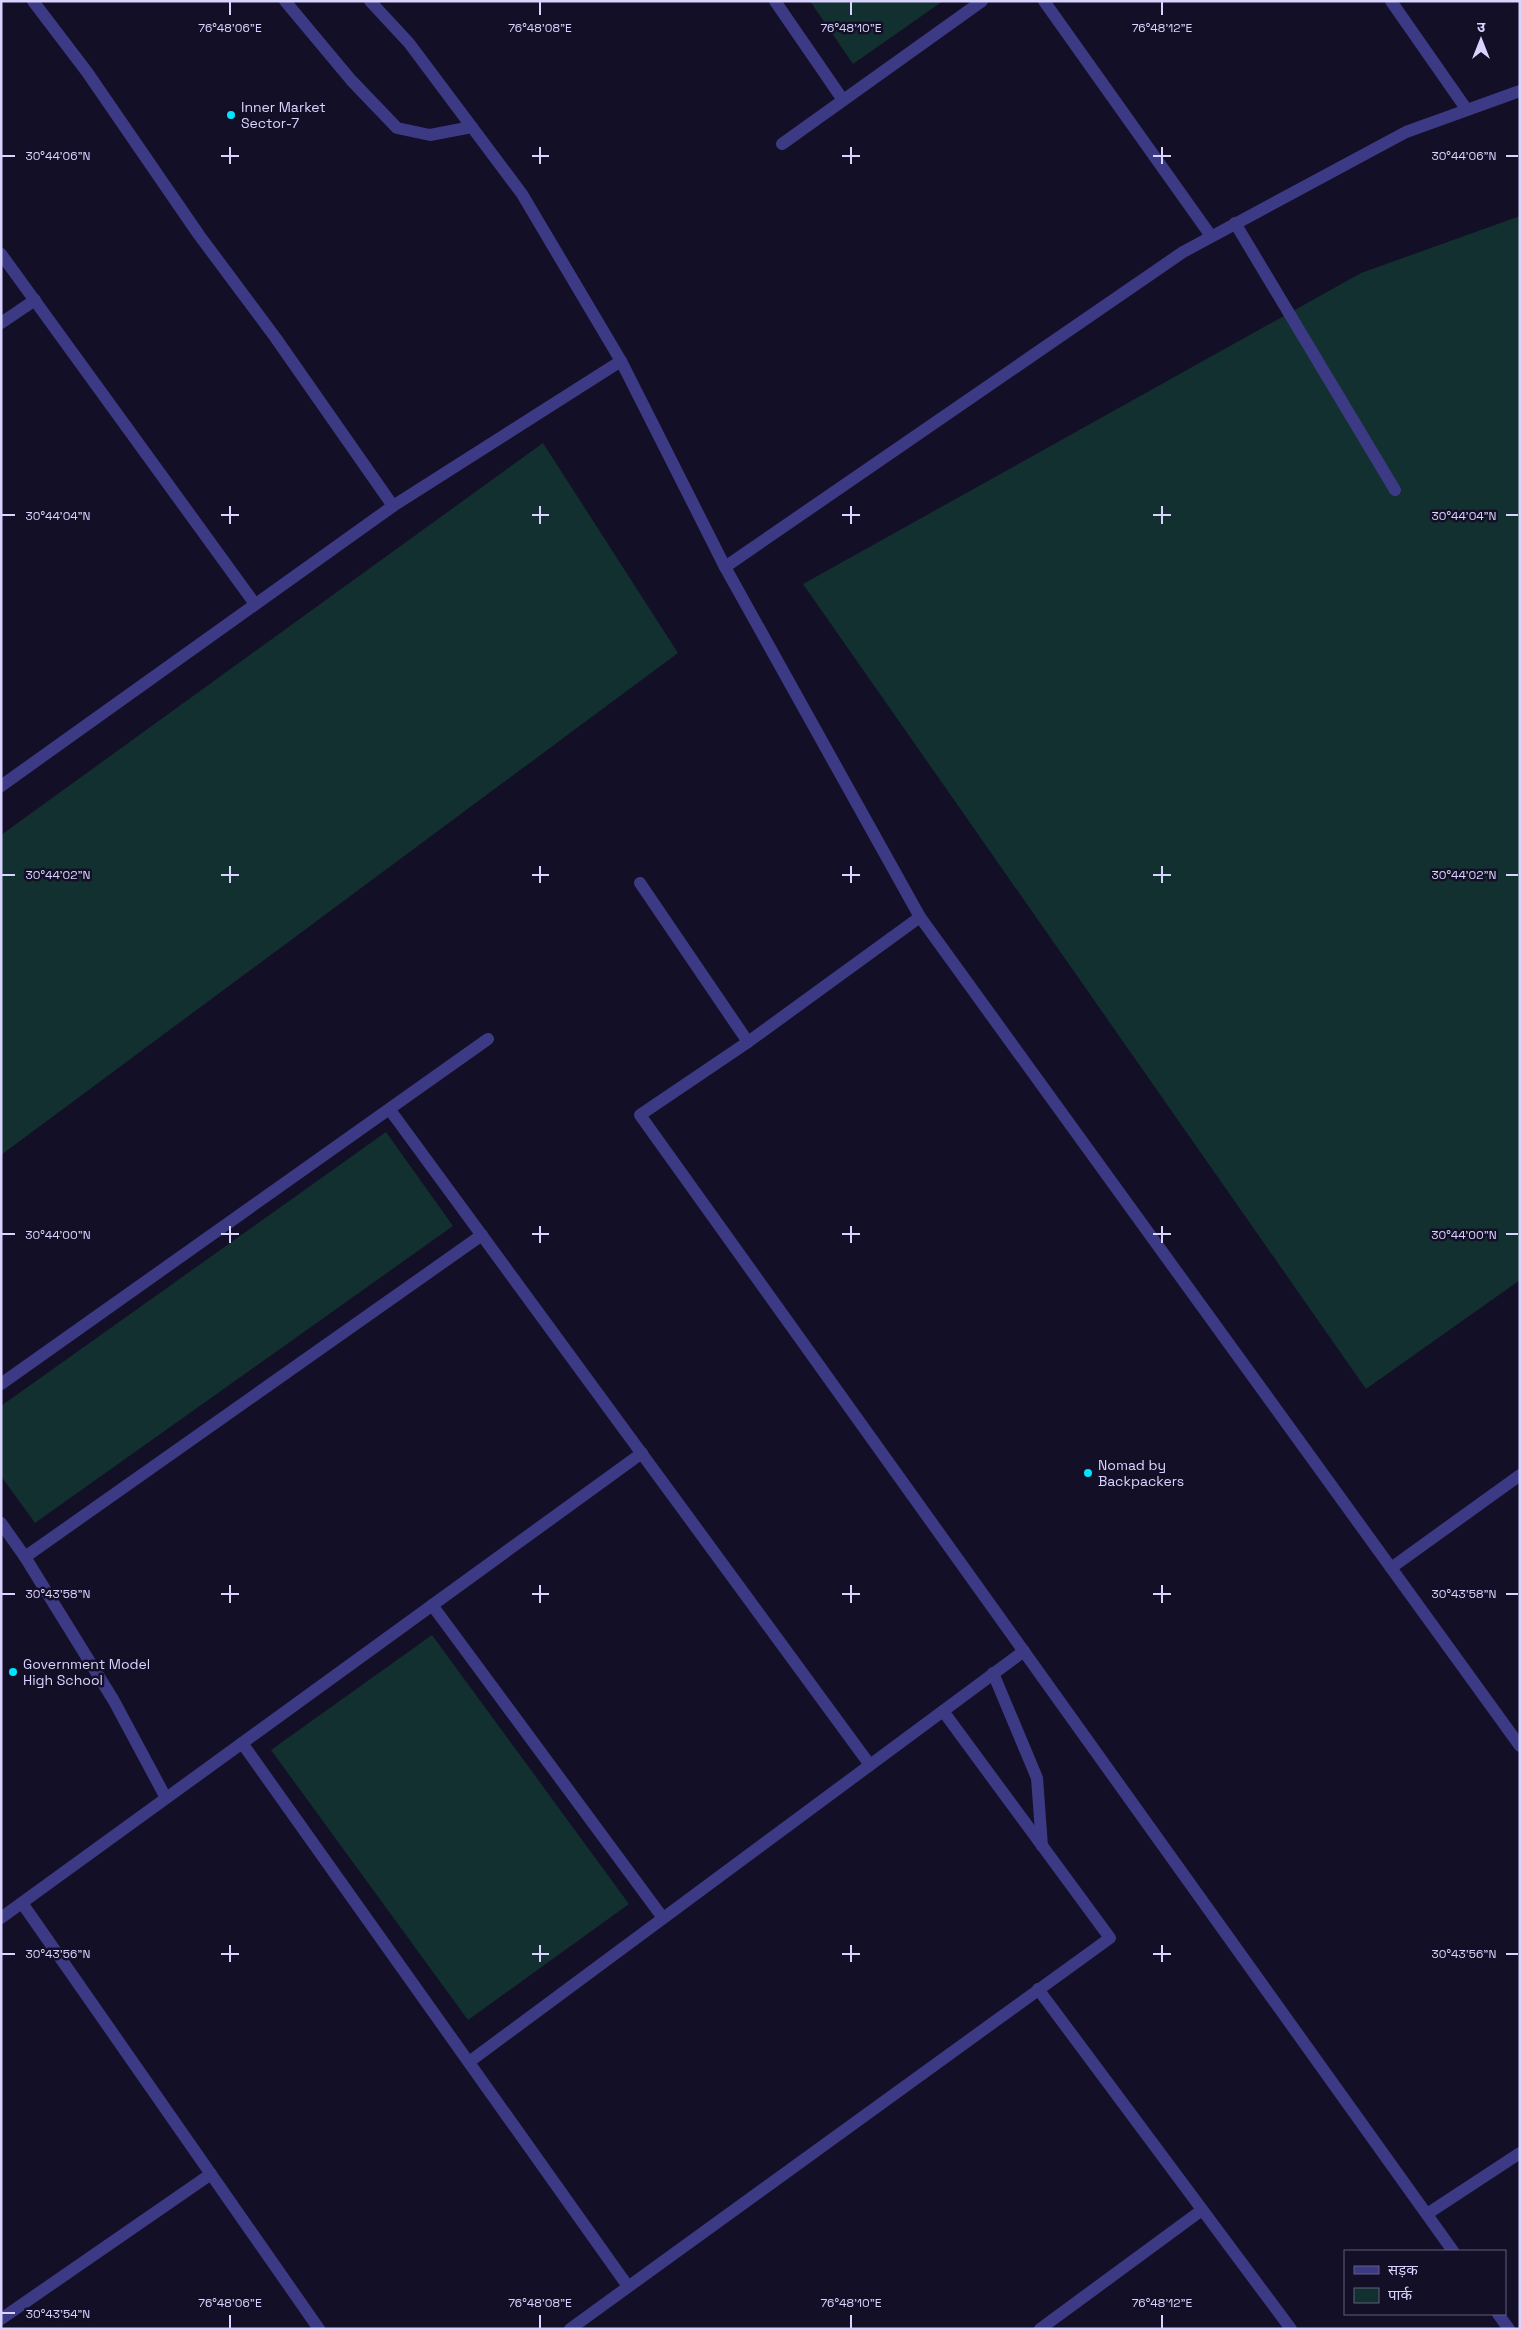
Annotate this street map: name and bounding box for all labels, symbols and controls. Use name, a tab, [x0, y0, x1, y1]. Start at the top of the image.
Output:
north arrow	[1456, 15, 1506, 65]
text: उ	[1477, 18, 1486, 36]
text: 76°48'06"E	[198, 20, 262, 36]
text: 76°48'08"E	[508, 20, 572, 36]
text: 76°48'10"E	[820, 20, 882, 36]
text: 76°48'12"E	[1132, 20, 1193, 36]
place label: Inner Market Sector-7	[241, 98, 326, 132]
marker: Inner Market Sector-7	[225, 109, 237, 121]
text: 30°44'06"N	[25, 148, 91, 164]
text: 30°44'06"N	[1431, 148, 1497, 164]
text: 30°44'04"N	[26, 508, 90, 524]
text: 30°44'04"N	[1432, 508, 1496, 524]
text: 30°44'02"N	[25, 867, 91, 883]
text: 30°44'02"N	[1431, 867, 1497, 883]
text: 30°44'00"N	[25, 1227, 91, 1243]
text: 30°44'00"N	[1431, 1227, 1497, 1243]
place label: Nomad by Backpackers	[1098, 1456, 1184, 1490]
marker: Nomad by Backpackers	[1082, 1467, 1094, 1479]
text: 30°43'58"N	[25, 1586, 91, 1602]
text: 30°43'58"N	[1431, 1586, 1497, 1602]
place label: Government Model High School	[23, 1655, 150, 1689]
marker: Government Model High School	[7, 1666, 19, 1678]
text: 30°43'56"N	[26, 1946, 90, 1962]
text: 30°43'56"N	[1432, 1946, 1496, 1962]
legend	[1344, 2250, 1506, 2315]
text: सड़क	[1388, 2260, 1418, 2279]
text: पार्क	[1388, 2285, 1412, 2304]
text: 76°48'06"E	[198, 2295, 262, 2311]
text: 76°48'08"E	[508, 2295, 572, 2311]
text: 76°48'10"E	[820, 2295, 882, 2311]
text: 76°48'12"E	[1132, 2295, 1193, 2311]
text: 30°43'54"N	[26, 2306, 90, 2322]

